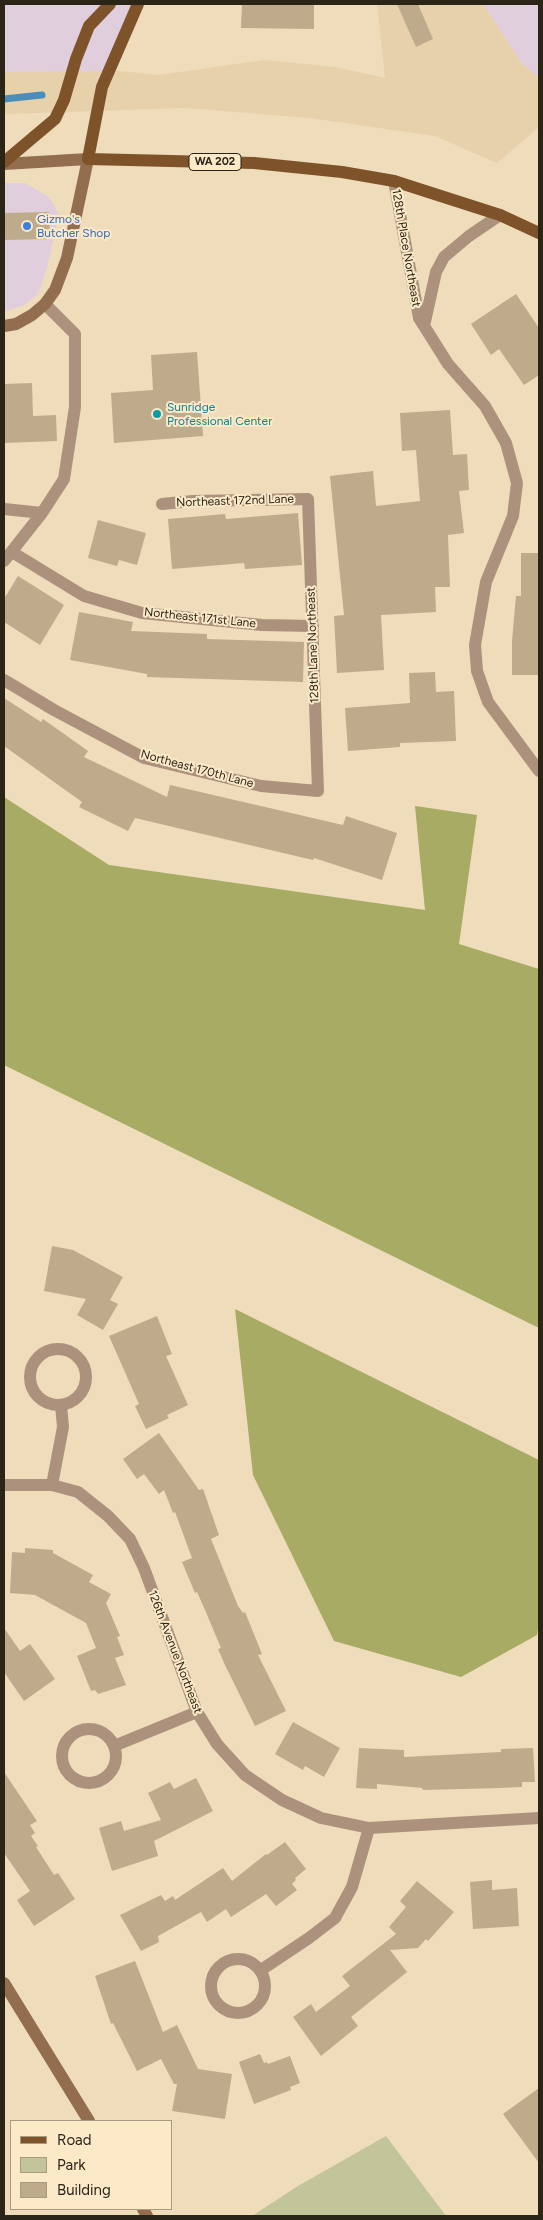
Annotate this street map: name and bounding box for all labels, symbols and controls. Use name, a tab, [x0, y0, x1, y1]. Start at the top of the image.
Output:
road number: WA 202	[189, 154, 241, 170]
street label: 128th Place Northeast	[389, 188, 423, 308]
place label: Gizmo's Butcher Shop	[37, 212, 110, 240]
marker: Gizmo's Butcher Shop	[21, 220, 33, 232]
place label: Sunridge Professional Center	[167, 400, 272, 428]
marker: Sunridge Professional Center	[151, 408, 163, 420]
street label: Northeast 172nd Lane	[176, 492, 294, 510]
street label: 128th Lane Northeast	[304, 587, 322, 703]
street label: Northeast 171st Lane	[143, 605, 257, 631]
street label: Northeast 170th Lane	[139, 747, 255, 791]
street label: 126th Avenue Northeast	[145, 1588, 205, 1716]
legend	[10, 2120, 172, 2210]
text: Road	[57, 2131, 92, 2149]
text: Park	[57, 2156, 86, 2174]
text: Building	[57, 2181, 111, 2199]

